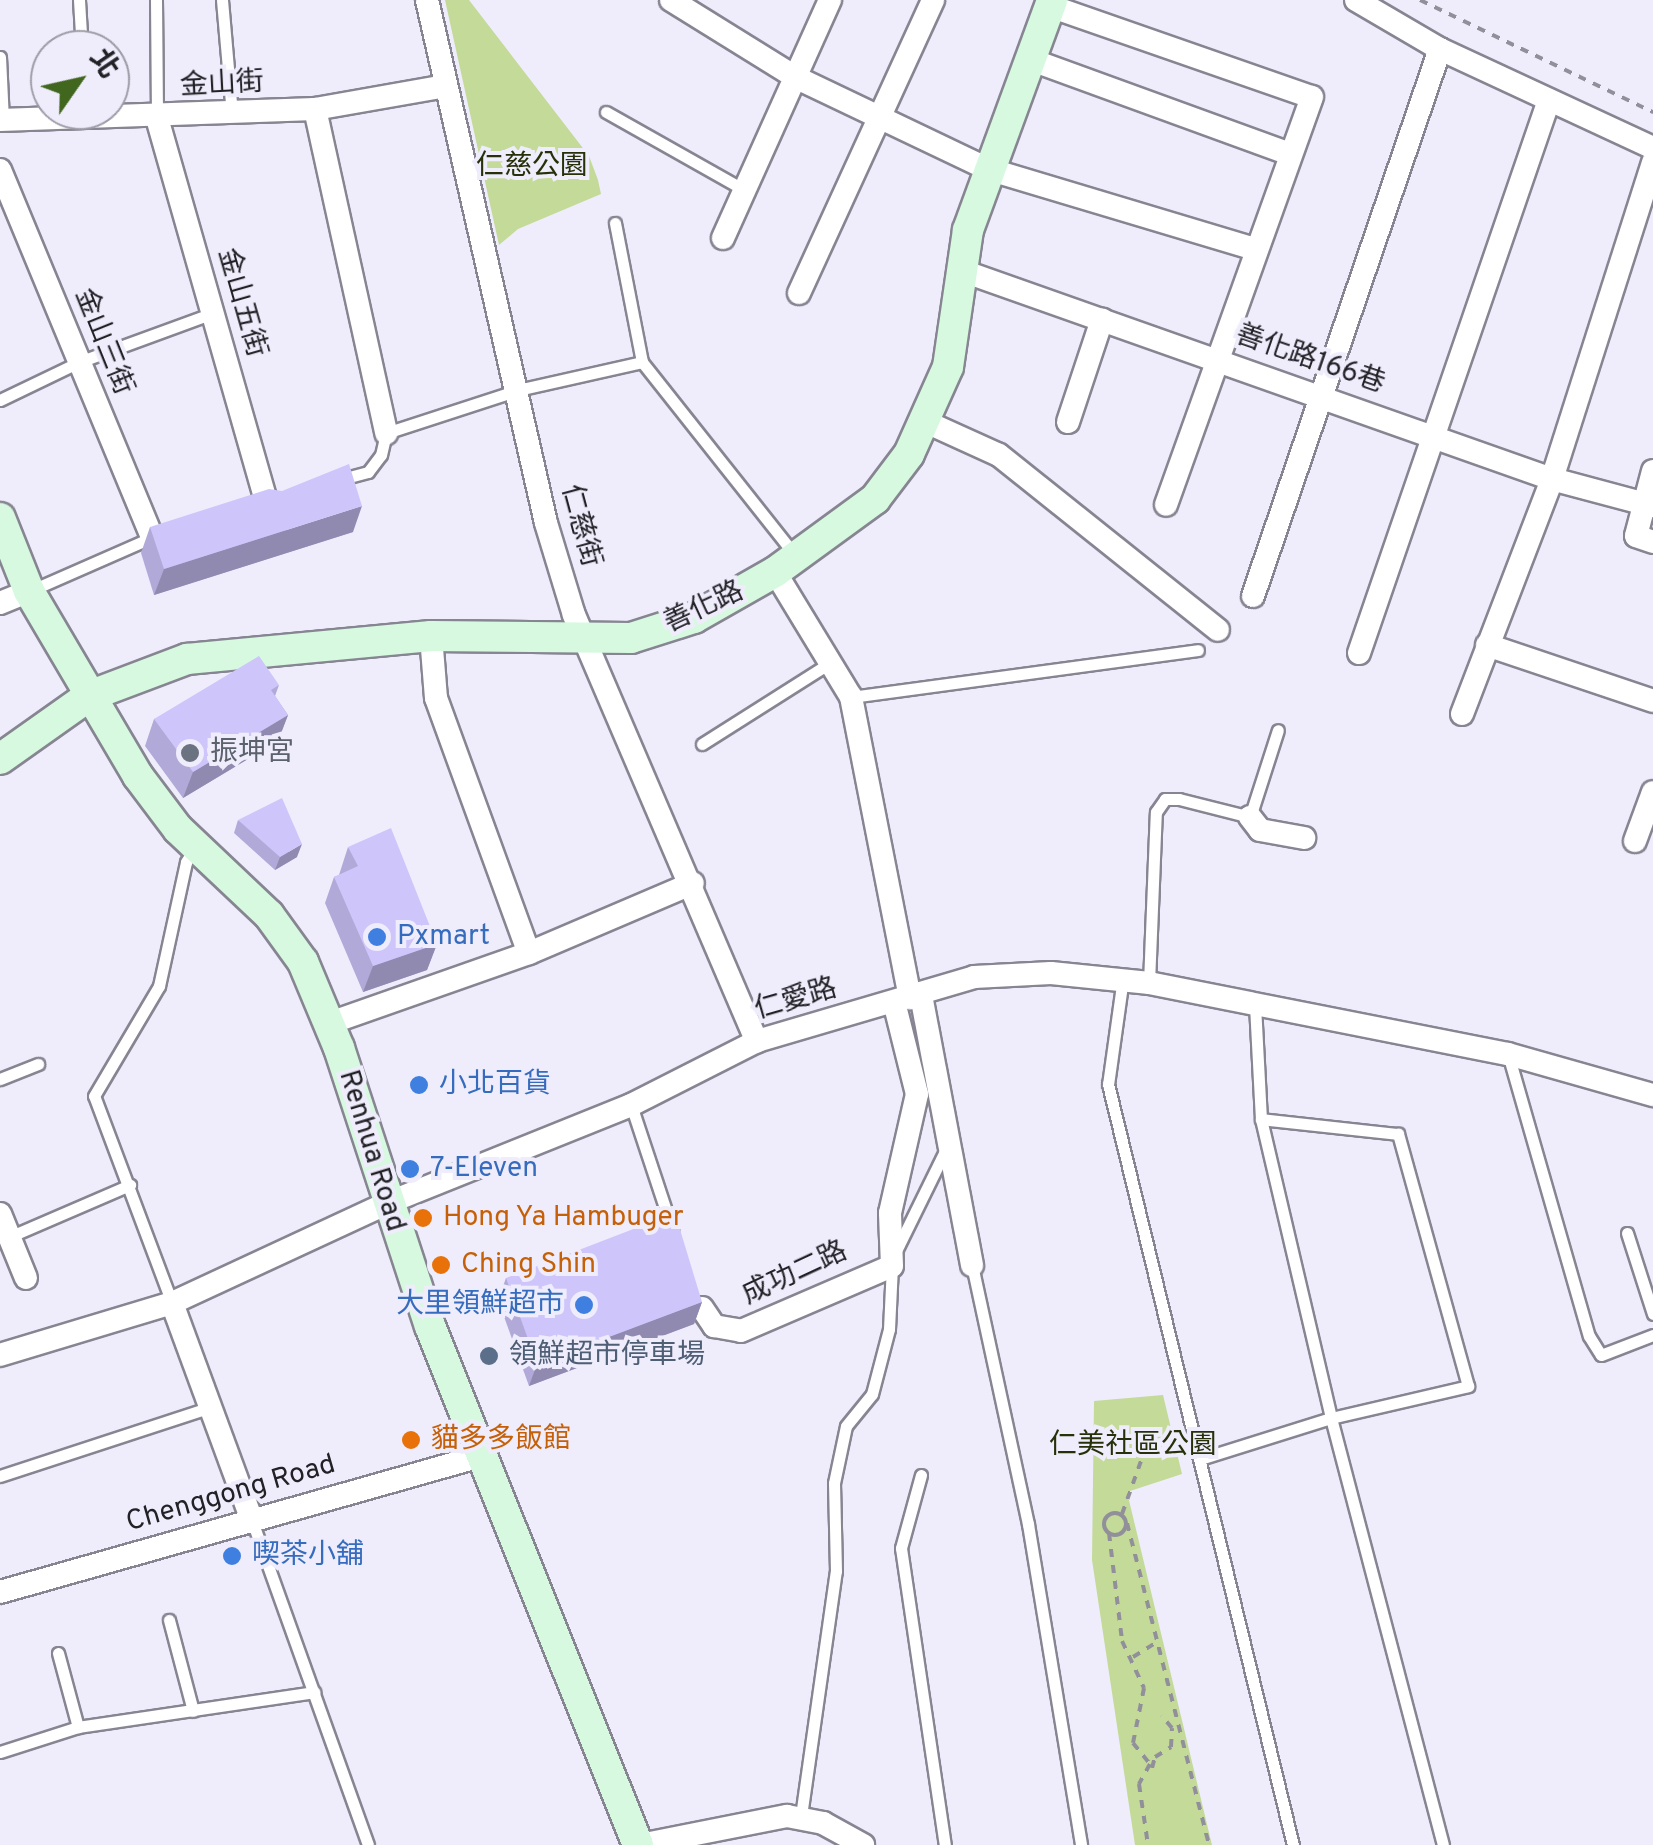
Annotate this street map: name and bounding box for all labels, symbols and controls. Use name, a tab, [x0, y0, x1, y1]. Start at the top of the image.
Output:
north arrow	[30, 30, 130, 130]
text: 北	[80, 43, 126, 86]
street label: 金山街	[179, 66, 265, 104]
park label: 仁慈公園	[476, 150, 588, 184]
street label: 金山五街	[209, 245, 273, 361]
street label: 金山三街	[66, 284, 140, 400]
street label: 善化路166巷	[1231, 319, 1389, 401]
street label: 仁慈街	[553, 481, 607, 571]
street label: 善化路	[659, 575, 749, 641]
place label: 振坤宮	[210, 736, 294, 770]
marker: 振坤宮	[179, 742, 201, 764]
place label: Pxmart	[397, 920, 490, 954]
marker: Pxmart	[366, 926, 388, 948]
street label: 仁愛路	[751, 972, 841, 1028]
street label: Renhua Road	[331, 1066, 411, 1236]
place label: 小北百貨	[439, 1068, 551, 1102]
marker: 小北百貨	[408, 1074, 430, 1096]
place label: 7-Eleven	[430, 1152, 538, 1186]
marker: 7-Eleven	[399, 1158, 421, 1180]
place label: Hong Ya Hambuger	[443, 1201, 685, 1235]
marker: Hong Ya Hambuger	[412, 1207, 434, 1229]
street label: 成功二路	[737, 1235, 853, 1313]
place label: Ching Shin	[461, 1248, 596, 1282]
marker: Ching Shin	[430, 1254, 452, 1276]
place label: 大里領鮮超市	[396, 1288, 564, 1322]
marker: 大里領鮮超市	[573, 1294, 595, 1316]
place label: 領鮮超市停車場	[509, 1339, 705, 1373]
marker: 領鮮超市停車場	[478, 1345, 500, 1367]
place label: 貓多多飯館	[431, 1423, 571, 1457]
marker: 貓多多飯館	[400, 1429, 422, 1451]
park label: 仁美社區公園	[1049, 1429, 1217, 1463]
street label: Chenggong Road	[123, 1448, 339, 1540]
place label: 喫茶小舖	[252, 1539, 364, 1573]
marker: 喫茶小舖	[221, 1545, 243, 1567]

